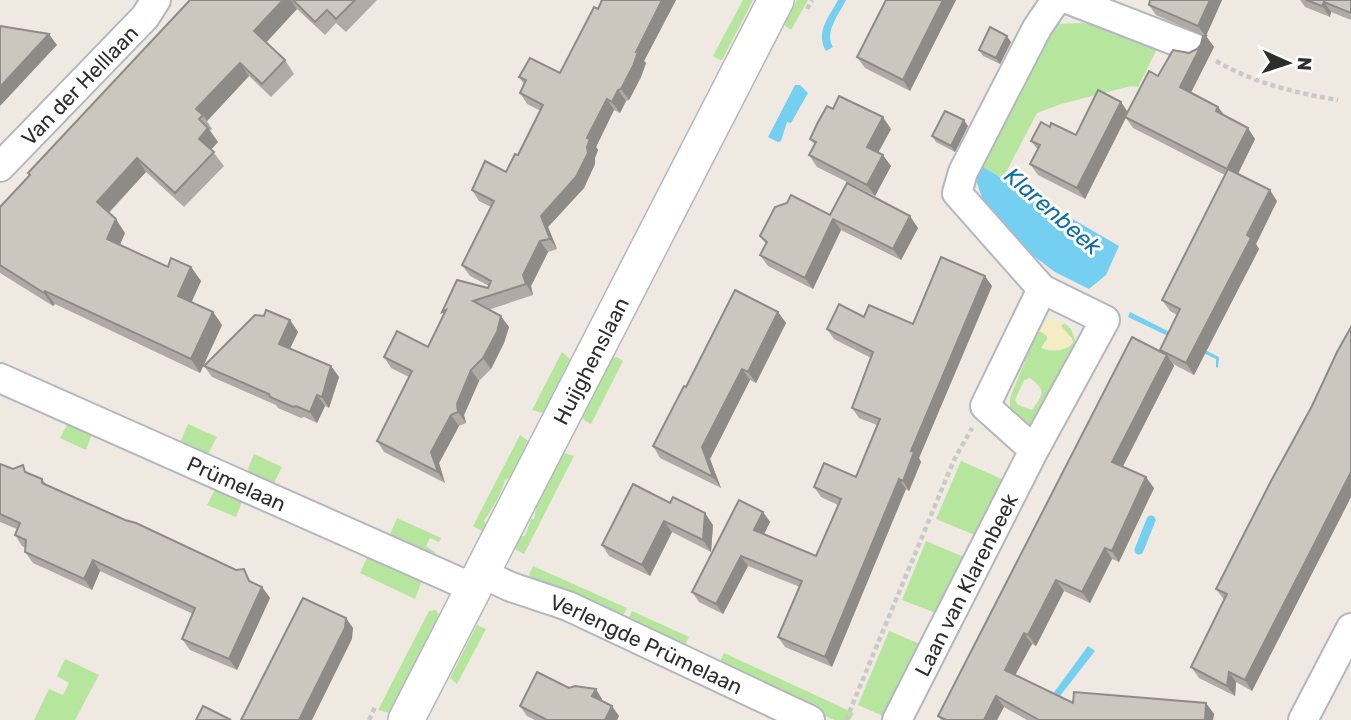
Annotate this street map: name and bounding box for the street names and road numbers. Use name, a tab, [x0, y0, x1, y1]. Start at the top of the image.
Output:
street label: Van der Helllaan	[16, 20, 143, 150]
street label: Huijghenslaan	[548, 293, 634, 429]
street label: Prümelaan	[183, 450, 290, 516]
street label: Laan van Klarenbeek	[909, 489, 1023, 680]
street label: Verlengde Prümelaan	[547, 588, 747, 699]

